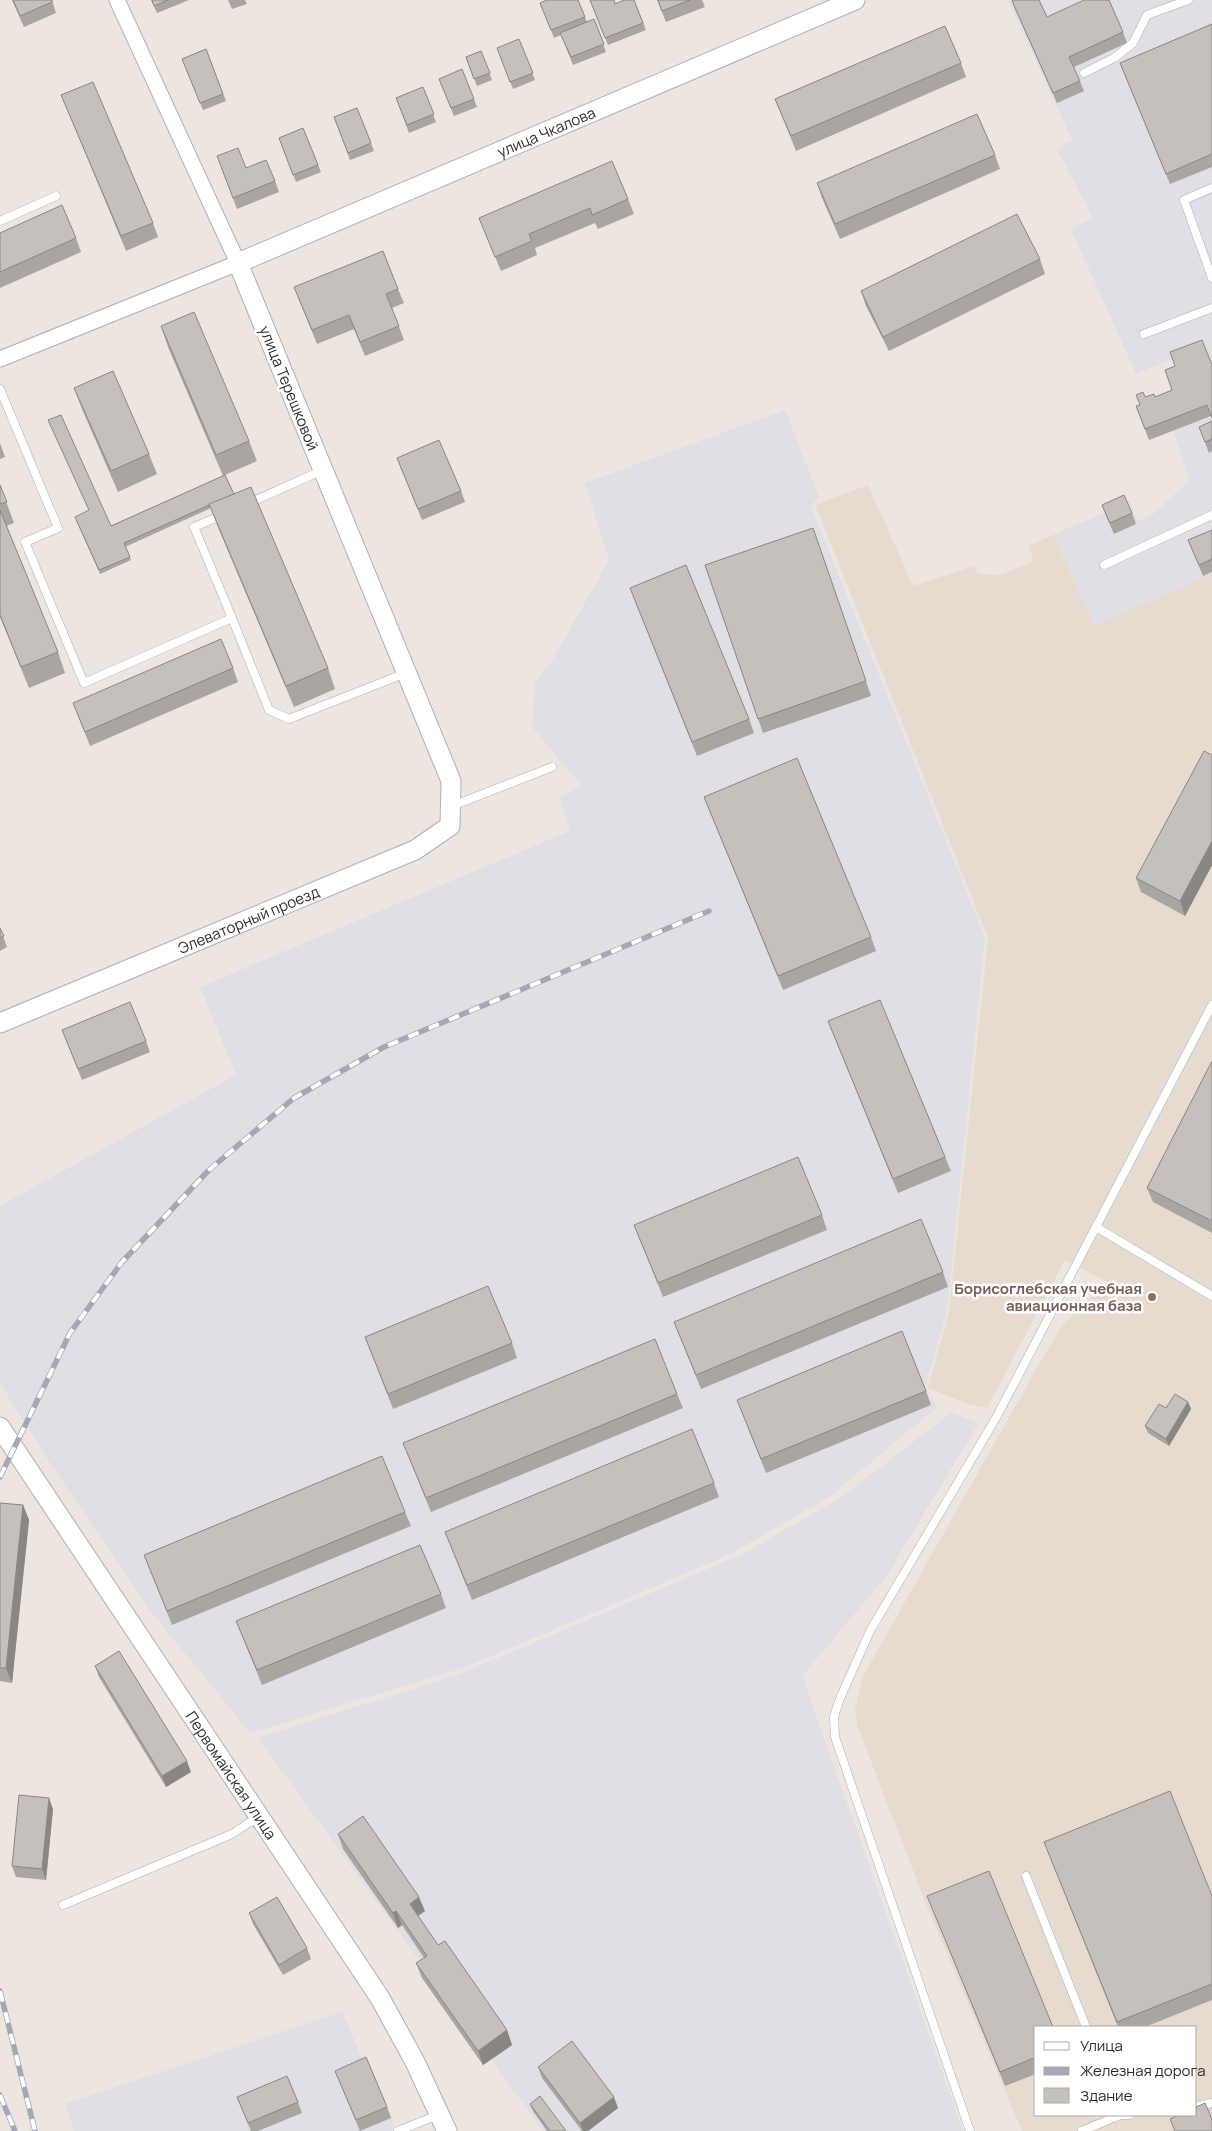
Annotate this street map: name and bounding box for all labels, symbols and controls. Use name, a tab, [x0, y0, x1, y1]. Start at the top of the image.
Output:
street label: улица Чкалова	[494, 101, 598, 162]
street label: улица Терешковой	[254, 323, 324, 453]
street label: Элеваторный проезд	[174, 881, 322, 958]
place label: Борисоглебская учебная авиационная база	[954, 1278, 1142, 1316]
marker: Борисоглебская учебная авиационная база	[1146, 1291, 1158, 1303]
street label: Первомайская улица	[181, 1707, 282, 1843]
legend	[1034, 2026, 1197, 2116]
text: Улица	[1080, 2035, 1123, 2056]
text: Железная дорога	[1080, 2060, 1205, 2081]
text: Здание	[1080, 2085, 1133, 2106]

